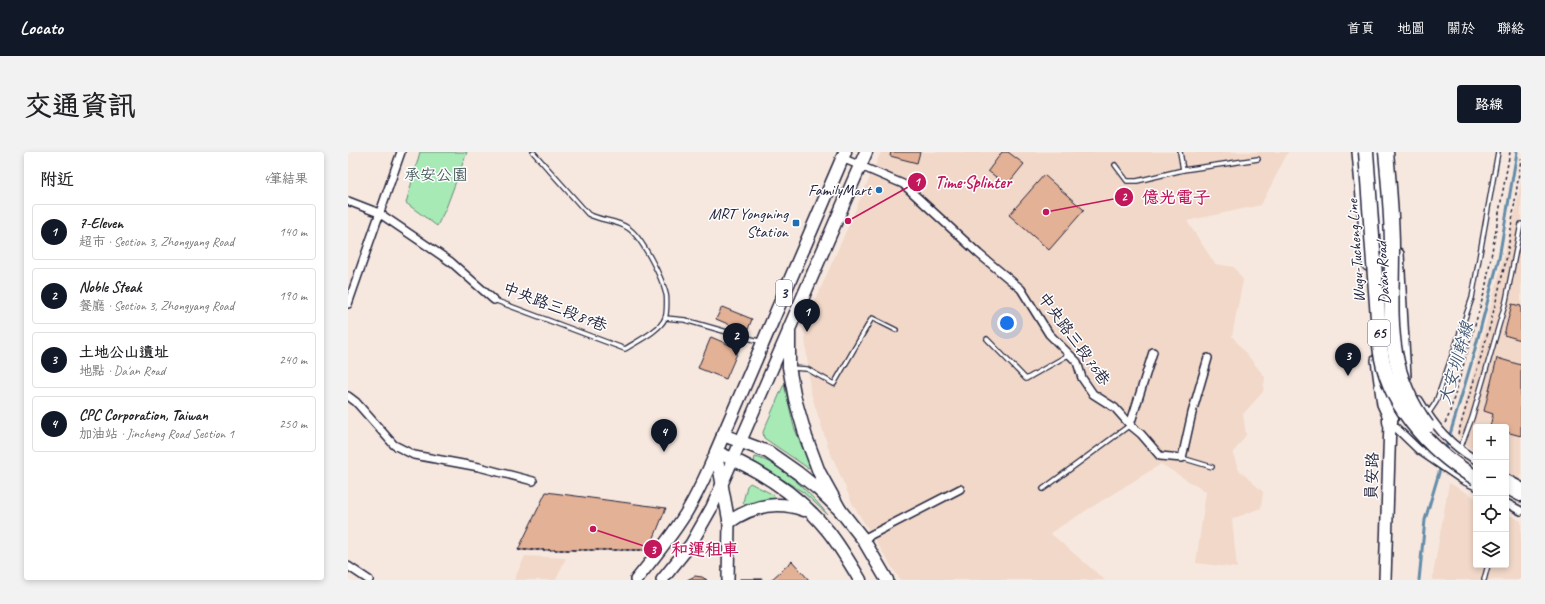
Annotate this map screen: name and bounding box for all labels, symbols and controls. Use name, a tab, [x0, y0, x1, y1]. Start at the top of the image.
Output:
text: Locato	[20, 16, 63, 40]
text: 首頁	[1347, 20, 1375, 37]
text: 地圖	[1397, 20, 1425, 37]
text: 關於	[1447, 20, 1475, 37]
text: 聯絡	[1497, 20, 1525, 37]
button: 路線	[1457, 85, 1521, 123]
text: 交通資訊	[24, 88, 136, 123]
park label: 承安公園	[404, 165, 468, 185]
callout: Time·Splinter	[907, 167, 1019, 196]
text: 附近	[40, 169, 74, 190]
text: 4筆結果	[263, 171, 308, 187]
text: Time·Splinter	[935, 172, 1013, 193]
text: 1	[914, 174, 921, 190]
place label: FamilyMart	[808, 180, 873, 200]
callout: 億光電子	[1114, 182, 1218, 211]
marker: FamilyMart	[874, 185, 884, 195]
text: 億光電子	[1142, 187, 1210, 208]
text: 2	[1121, 189, 1128, 205]
street label: Wugu-Tucheng Line	[1342, 197, 1370, 303]
place label: MRT Yongning Station	[709, 204, 789, 242]
text: 7-Eleven	[79, 214, 123, 233]
marker: MRT Yongning Station	[791, 218, 801, 228]
text: 1	[51, 224, 57, 240]
text: 140 m	[279, 224, 307, 240]
text: 超市 · Section 3, Zhongyang Road	[79, 234, 234, 250]
street label: Da'an Road	[1371, 238, 1395, 305]
text: Noble Steak	[79, 278, 141, 297]
street label: 中央路三段89巷	[500, 278, 610, 336]
road number: 3	[776, 280, 792, 306]
text: 2	[51, 288, 57, 304]
text: 190 m	[279, 288, 307, 304]
street label: 中央路三段76巷	[1033, 288, 1115, 390]
text: 餐廳 · Section 3, Zhongyang Road	[79, 298, 234, 314]
pin: 1	[794, 299, 820, 332]
your location	[997, 313, 1017, 333]
water label: 大安圳幹線	[1434, 318, 1478, 407]
road number: 65	[1368, 320, 1390, 346]
pin: 2	[723, 323, 749, 356]
text: 土地公山遺址	[79, 343, 169, 362]
pin: 3	[1335, 343, 1361, 376]
text: 3	[51, 352, 57, 368]
text: 240 m	[279, 352, 307, 368]
text: 地點 · Da'an Road	[79, 363, 165, 379]
text: CPC Corporation, Taiwan	[79, 406, 208, 425]
text: 4	[51, 416, 57, 432]
text: 250 m	[279, 416, 307, 432]
pin: 4	[651, 419, 677, 452]
map controls	[1473, 424, 1509, 568]
button: +	[1473, 424, 1509, 460]
text: 加油站 · Jincheng Road Section 1	[79, 426, 234, 442]
street label: 員安路	[1361, 452, 1383, 500]
button: −	[1473, 460, 1509, 496]
button: locate	[1473, 496, 1509, 532]
button: layers	[1473, 532, 1509, 568]
callout: 和運租車	[643, 535, 747, 564]
text: 和運租車	[671, 539, 739, 560]
text: 3	[650, 542, 657, 558]

